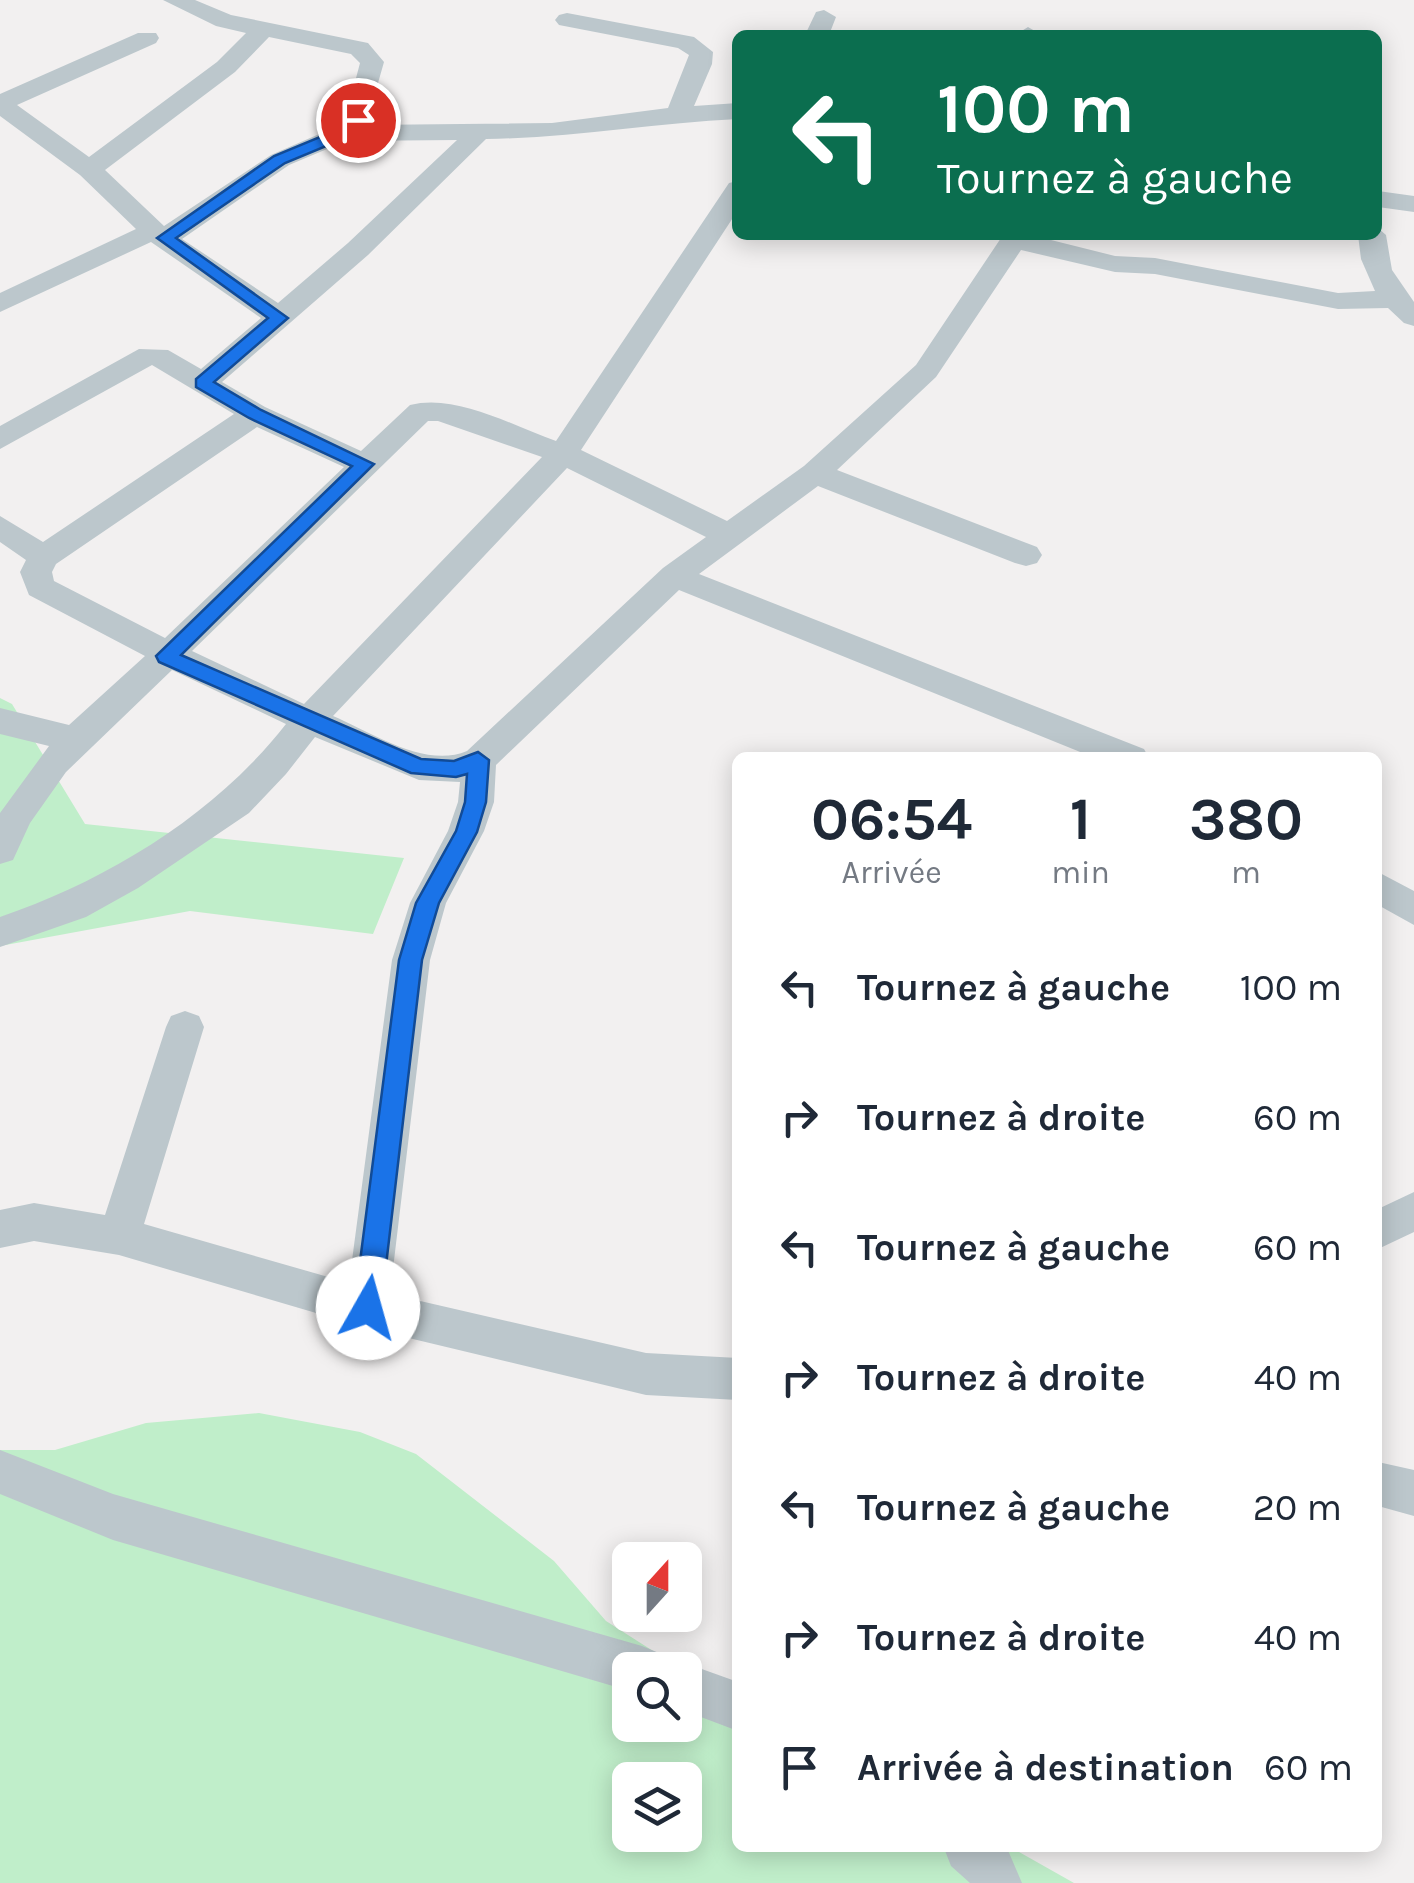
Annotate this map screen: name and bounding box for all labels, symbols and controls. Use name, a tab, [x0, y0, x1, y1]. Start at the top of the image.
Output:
text: 100 m	[937, 68, 1135, 150]
icon: left	[772, 70, 902, 200]
pin	[316, 78, 401, 163]
icon: arrive	[331, 93, 386, 148]
text: Tournez à gauche	[937, 152, 1293, 204]
text: 06:54	[811, 784, 972, 854]
text: 1	[1070, 784, 1091, 854]
text: 380	[1189, 784, 1303, 854]
text: Arrivée	[842, 854, 942, 891]
text: min	[1051, 854, 1110, 891]
text: m	[1231, 854, 1261, 891]
icon: left	[772, 960, 827, 1015]
text: Tournez à gauche	[857, 965, 1170, 1010]
text: 100 m	[1240, 965, 1342, 1010]
icon: right	[772, 1090, 827, 1145]
text: Tournez à droite	[857, 1095, 1145, 1140]
text: 60 m	[1253, 1095, 1342, 1140]
icon: left	[772, 1220, 827, 1275]
text: Tournez à gauche	[857, 1225, 1170, 1270]
text: 60 m	[1253, 1225, 1342, 1270]
position arrow	[316, 1256, 420, 1360]
icon: right	[772, 1350, 827, 1405]
text: Tournez à droite	[857, 1355, 1145, 1400]
text: 40 m	[1254, 1355, 1342, 1400]
icon: left	[772, 1480, 827, 1535]
text: Tournez à gauche	[857, 1485, 1170, 1530]
text: 20 m	[1253, 1485, 1342, 1530]
north arrow	[612, 1542, 702, 1632]
map controls	[612, 1542, 702, 1852]
icon: right	[772, 1610, 827, 1665]
text: Tournez à droite	[857, 1615, 1145, 1660]
text: 40 m	[1254, 1615, 1342, 1660]
button: search	[612, 1652, 702, 1742]
icon: arrive	[772, 1740, 827, 1795]
text: Arrivée à destination	[857, 1745, 1234, 1790]
text: 60 m	[1264, 1745, 1353, 1790]
button: layers	[612, 1762, 702, 1852]

